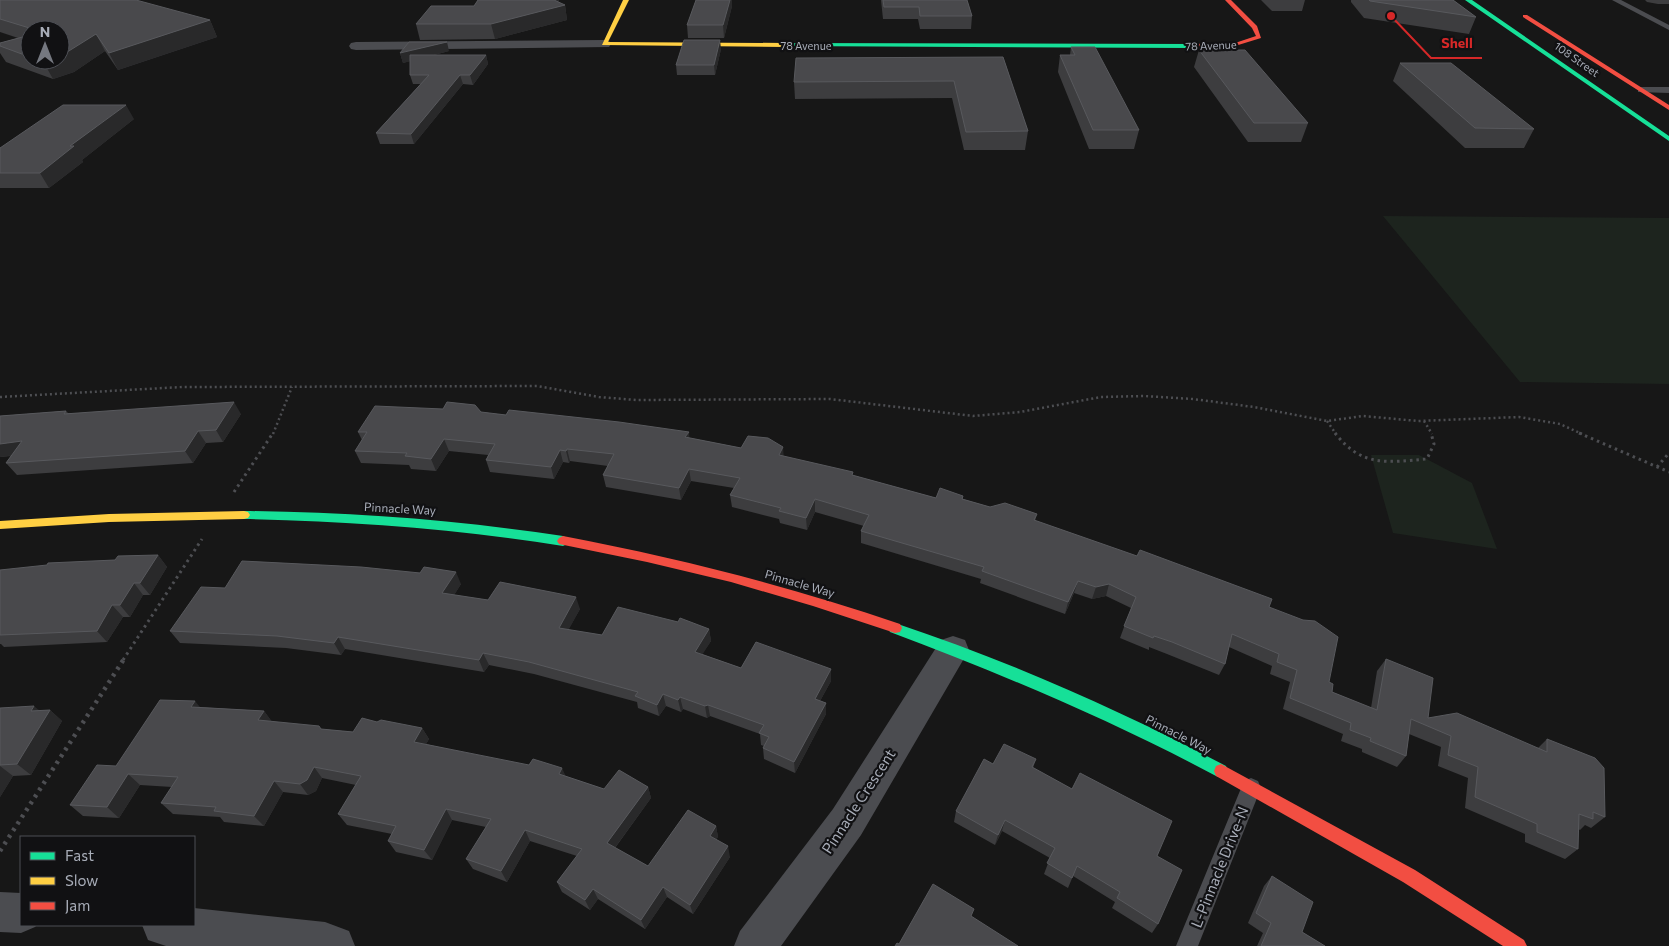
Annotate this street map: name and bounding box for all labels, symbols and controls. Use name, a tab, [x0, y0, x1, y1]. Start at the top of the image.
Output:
north arrow	[20, 20, 70, 70]
text: N	[40, 23, 50, 40]
callout: Shell	[1431, 29, 1482, 58]
text: Shell	[1441, 34, 1473, 51]
street label: 78 Avenue	[1185, 38, 1237, 52]
street label: 78 Avenue	[780, 39, 832, 52]
street label: 108 Street	[1552, 39, 1602, 79]
street label: Pinnacle Way	[364, 499, 436, 517]
street label: Pinnacle Way	[763, 566, 837, 600]
street label: Pinnacle Way	[1144, 711, 1214, 757]
street label: Pinnacle Crescent	[817, 745, 899, 857]
street label: L-Pinnacle Drive-N	[1186, 804, 1252, 930]
legend	[20, 836, 195, 926]
text: Fast	[65, 846, 94, 864]
text: Slow	[65, 871, 98, 889]
text: Jam	[65, 896, 90, 914]

